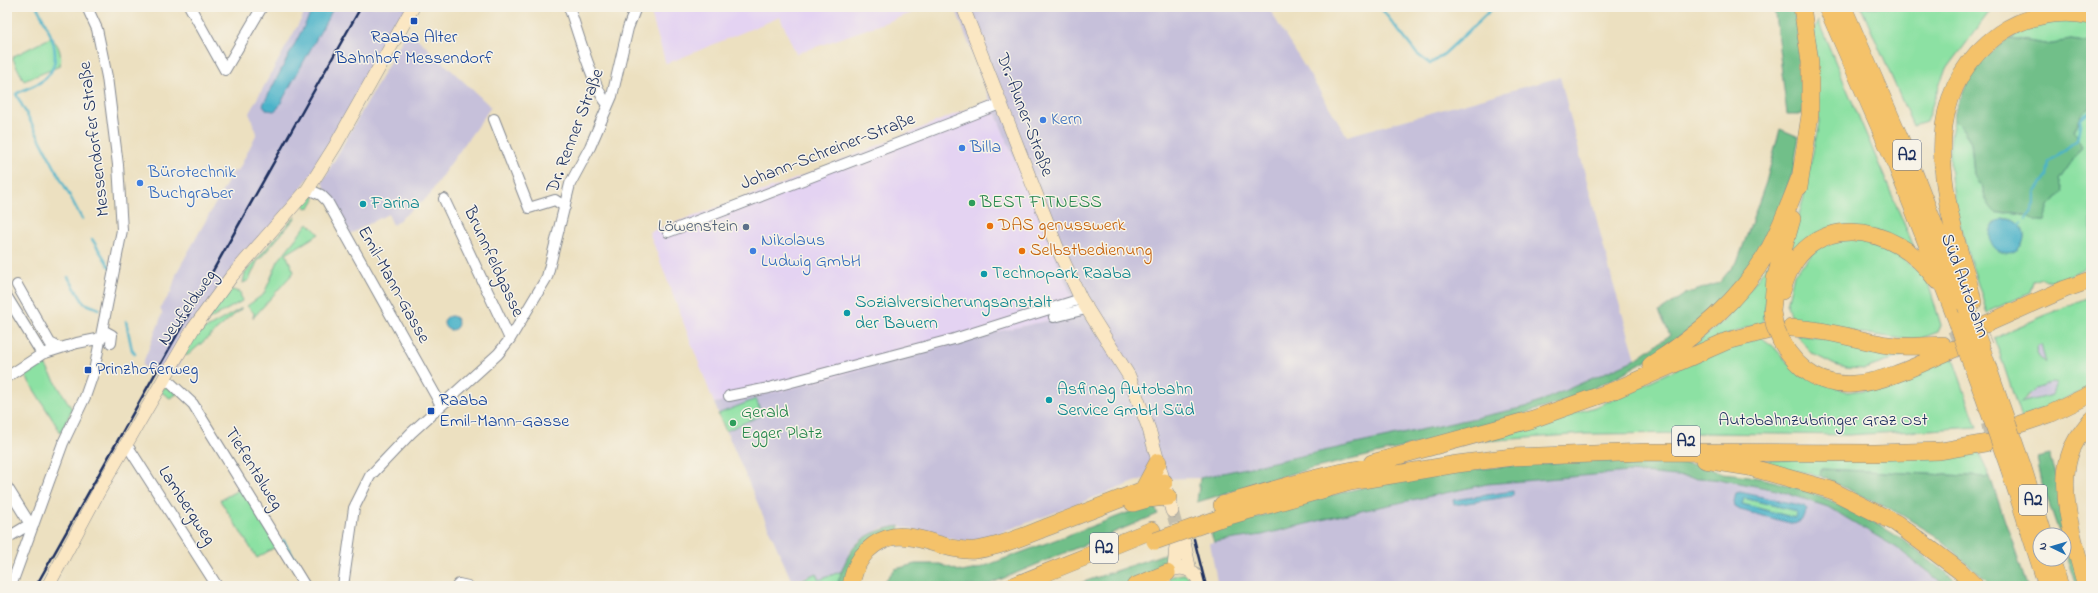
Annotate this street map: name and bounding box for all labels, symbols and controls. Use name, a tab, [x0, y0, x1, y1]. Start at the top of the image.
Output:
marker: Raaba Alter Bahnhof Messendorf	[409, 16, 419, 26]
place label: Raaba Alter Bahnhof Messendorf	[334, 25, 493, 72]
street label: Dr.-Auner-Straße	[988, 49, 1060, 181]
street label: Messendorfer Straße	[72, 59, 117, 218]
street label: Dr. Renner Straße	[540, 64, 612, 198]
street label: Johann-Schreiner-Straße	[737, 106, 920, 197]
place label: Kern	[1051, 107, 1082, 133]
marker: Kern	[1038, 115, 1048, 125]
place label: Billa	[969, 135, 1001, 161]
road number: A2	[1893, 140, 1921, 170]
marker: Billa	[957, 143, 967, 153]
place label: Bürotechnik Buchgraber	[147, 160, 236, 208]
marker: Bürotechnik Buchgraber	[135, 178, 145, 188]
place label: BEST FITNESS	[979, 190, 1102, 216]
place label: Farina	[370, 191, 420, 217]
marker: BEST FITNESS	[967, 198, 977, 208]
marker: Farina	[358, 199, 368, 209]
street label: Brunnfeldgasse	[455, 201, 530, 323]
place label: DAS genusswerk	[997, 213, 1125, 240]
place label: Löwenstein	[658, 214, 738, 240]
marker: DAS genusswerk	[985, 221, 995, 231]
street label: Emil-Mann-Gasse	[350, 222, 436, 349]
marker: Löwenstein	[741, 222, 751, 232]
place label: Nikolaus Ludwig GmbH	[761, 228, 861, 276]
street label: Süd Autobahn	[1933, 230, 1995, 342]
place label: Selbstbedienung	[1030, 238, 1152, 265]
marker: Nikolaus Ludwig GmbH	[748, 246, 758, 256]
marker: Selbstbedienung	[1017, 246, 1027, 256]
place label: Technopark Raaba	[992, 261, 1131, 287]
street label: Neufeldweg	[152, 265, 225, 352]
marker: Technopark Raaba	[979, 269, 989, 279]
place label: Sozialversicherungsanstalt der Bauern	[855, 290, 1052, 337]
marker: Sozialversicherungsanstalt der Bauern	[842, 308, 852, 318]
place label: Prinzhoferweg	[96, 357, 198, 384]
marker: Prinzhoferweg	[83, 365, 93, 375]
place label: Asfinag Autobahn Service GmbH Süd	[1057, 377, 1195, 424]
place label: Raaba Emil-Mann-Gasse	[439, 388, 570, 435]
marker: Asfinag Autobahn Service GmbH Süd	[1044, 395, 1054, 405]
place label: Gerald Egger Platz	[741, 400, 822, 448]
marker: Raaba Emil-Mann-Gasse	[426, 406, 436, 416]
street label: Autobahnzubringer Graz Ost	[1718, 408, 1928, 435]
marker: Gerald Egger Platz	[728, 418, 738, 428]
street label: Tiefentalweg	[216, 422, 289, 516]
road number: A2	[1672, 426, 1700, 456]
street label: Lambergweg	[150, 461, 221, 551]
road number: A2	[2019, 485, 2047, 515]
north arrow	[2032, 527, 2072, 567]
road number: A2	[1090, 533, 1118, 563]
text: N	[2035, 542, 2051, 551]

